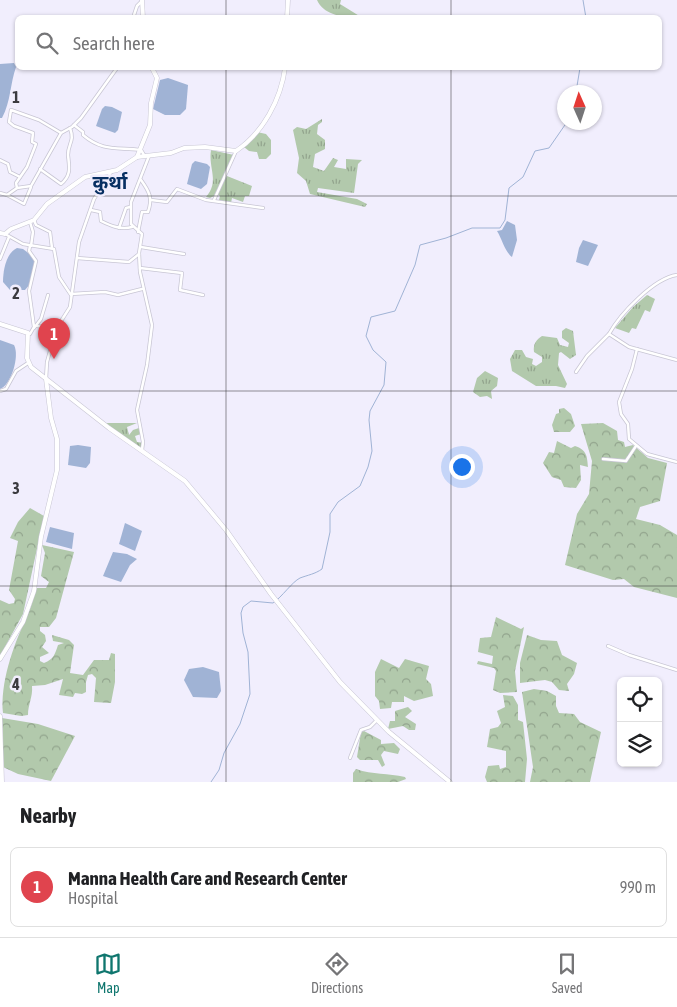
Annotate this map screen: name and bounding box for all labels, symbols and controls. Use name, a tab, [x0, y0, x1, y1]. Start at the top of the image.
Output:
search box	[15, 15, 662, 70]
icon: search	[33, 29, 61, 57]
text: Search here	[73, 32, 155, 54]
north arrow	[557, 85, 602, 130]
text: 1	[12, 88, 20, 106]
district label: कुर्था	[93, 171, 128, 195]
text: 2	[12, 284, 20, 302]
pin: 1	[38, 318, 70, 359]
your location	[449, 454, 475, 480]
text: 3	[12, 479, 20, 497]
text: 4	[11, 675, 20, 693]
map controls	[617, 677, 662, 767]
button: locate	[617, 677, 662, 722]
button: layers	[617, 722, 662, 767]
text: Nearby	[20, 803, 76, 827]
text: Manna Health Care and Research Center	[68, 867, 347, 889]
text: 1	[33, 878, 41, 896]
text: 990 m	[620, 878, 656, 896]
text: Hospital	[68, 889, 118, 907]
tab: Map	[94, 950, 122, 996]
tab: Directions	[311, 950, 363, 996]
tab: Saved	[552, 950, 583, 996]

